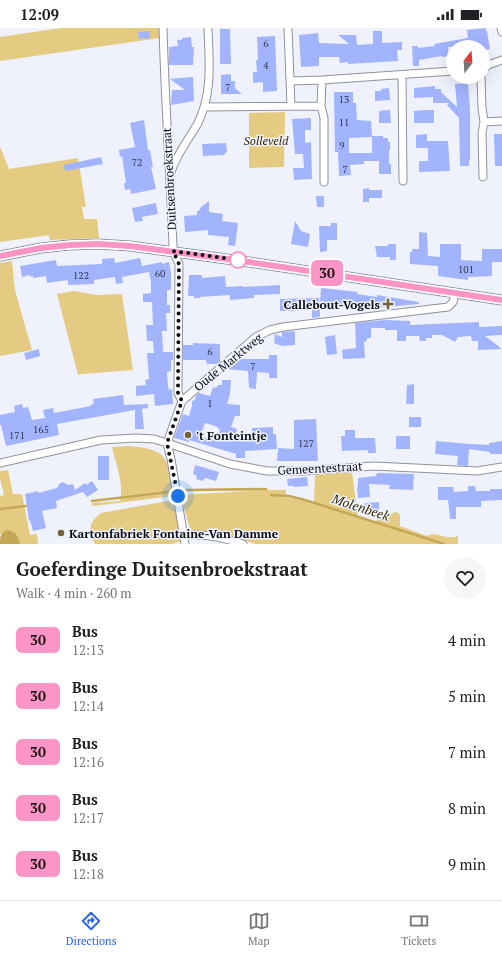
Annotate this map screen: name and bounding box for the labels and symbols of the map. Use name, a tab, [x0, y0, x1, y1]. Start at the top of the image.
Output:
house number: 6	[263, 37, 269, 50]
north arrow	[446, 40, 490, 84]
house number: 4	[263, 59, 269, 72]
house number: 7	[225, 81, 231, 94]
house number: 13	[339, 93, 349, 106]
house number: 11	[339, 116, 349, 129]
street label: Duitsenbroekstraat	[159, 127, 179, 231]
park label: Solleveld	[244, 133, 289, 148]
house number: 9	[339, 139, 345, 152]
house number: 72	[132, 156, 142, 169]
house number: 7	[342, 163, 348, 176]
unlabelled marker	[229, 251, 247, 269]
line badge: 30	[309, 260, 345, 286]
house number: 101	[458, 263, 474, 276]
house number: 60	[155, 267, 165, 280]
house number: 122	[73, 269, 89, 282]
place label: Callebout-Vogels	[284, 297, 381, 312]
marker: Callebout-Vogels	[383, 299, 393, 309]
street label: Oude Marktweg	[191, 329, 266, 394]
house number: 6	[207, 345, 213, 358]
house number: 7	[250, 360, 256, 373]
house number: 1	[207, 397, 213, 410]
house number: 165	[33, 423, 49, 436]
place label: 't Fonteintje	[196, 428, 267, 443]
house number: 171	[9, 429, 25, 442]
marker: 't Fonteintje	[183, 430, 193, 440]
house number: 127	[298, 437, 314, 450]
street label: Gemeentestraat	[277, 458, 363, 478]
your location	[168, 486, 188, 506]
water label: Molenbeek	[329, 489, 393, 525]
place label: Kartonfabriek Fontaine-Van Damme	[69, 526, 279, 541]
marker: Kartonfabriek Fontaine-Van Damme	[56, 528, 66, 538]

